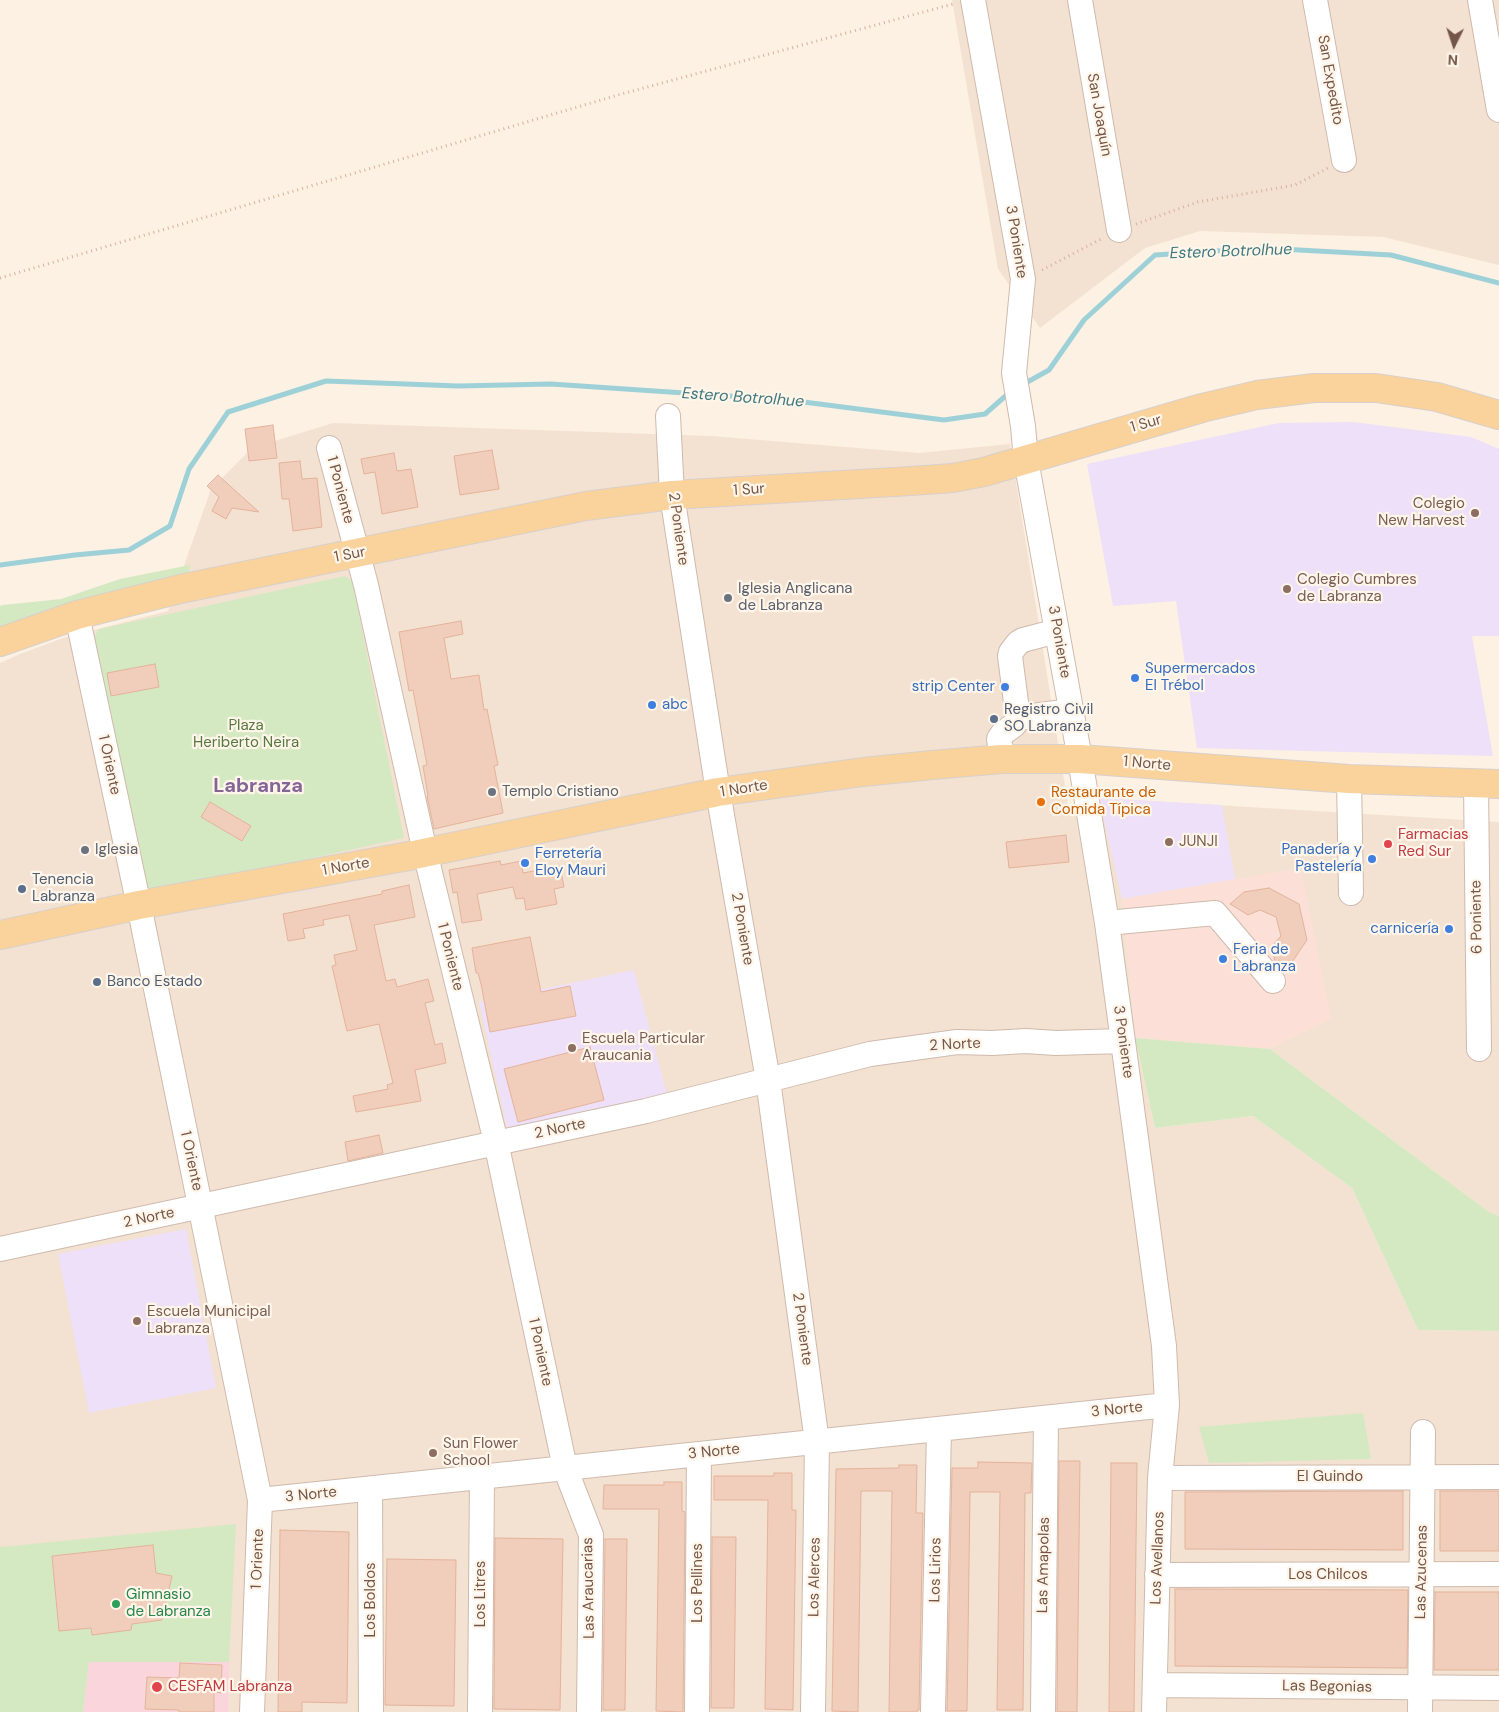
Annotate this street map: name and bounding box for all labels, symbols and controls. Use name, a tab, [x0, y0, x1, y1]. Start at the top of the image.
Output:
north arrow	[1429, 20, 1479, 70]
street label: San Expedito	[1313, 34, 1347, 126]
text: N	[1447, 51, 1459, 69]
street label: San Joaquín	[1083, 72, 1115, 158]
street label: 3 Poniente	[1001, 204, 1031, 280]
water label: Estero Botrolhue	[1169, 240, 1293, 264]
water label: Estero Botrolhue	[681, 384, 805, 412]
street label: 1 Sur	[1128, 411, 1164, 437]
street label: 1 Poniente	[322, 454, 358, 526]
street label: 1 Sur	[733, 480, 765, 500]
street label: 2 Poniente	[664, 491, 692, 567]
place label: Colegio New Harvest	[1378, 495, 1465, 530]
marker: Colegio New Harvest	[1469, 507, 1481, 519]
street label: 1 Sur	[333, 543, 367, 567]
place label: Colegio Cumbres de Labranza	[1297, 571, 1417, 606]
place label: Iglesia Anglicana de Labranza	[738, 580, 852, 615]
marker: Colegio Cumbres de Labranza	[1281, 583, 1293, 595]
marker: Iglesia Anglicana de Labranza	[722, 592, 734, 604]
street label: 3 Poniente	[1044, 604, 1074, 680]
place label: Supermercados El Trébol	[1145, 660, 1255, 695]
marker: Supermercados El Trébol	[1129, 672, 1141, 684]
place label: strip Center	[912, 678, 995, 696]
marker: strip Center	[999, 681, 1011, 693]
place label: abc	[662, 696, 688, 714]
marker: abc	[646, 699, 658, 711]
place label: Registro Civil SO Labranza	[1004, 701, 1093, 736]
marker: Registro Civil SO Labranza	[988, 713, 1000, 725]
park label: Plaza Heriberto Neira	[193, 717, 299, 752]
street label: 1 Oriente	[94, 733, 124, 797]
street label: 1 Norte	[1122, 753, 1172, 775]
district label: Labranza	[213, 775, 303, 799]
street label: 1 Norte	[719, 776, 769, 802]
place label: Templo Cristiano	[502, 783, 619, 801]
place label: Restaurante de Comida Típica	[1051, 784, 1156, 819]
marker: Templo Cristiano	[486, 786, 498, 798]
marker: Restaurante de Comida Típica	[1035, 796, 1047, 808]
place label: Farmacias Red Sur	[1398, 826, 1469, 861]
place label: JUNJI	[1179, 833, 1218, 851]
marker: JUNJI	[1163, 836, 1175, 848]
marker: Farmacias Red Sur	[1382, 838, 1394, 850]
place label: Iglesia	[95, 841, 138, 859]
place label: Panadería y Pastelería	[1281, 841, 1362, 876]
marker: Iglesia	[79, 844, 91, 856]
place label: Ferretería Eloy Mauri	[535, 845, 606, 880]
marker: Panadería y Pastelería	[1366, 853, 1378, 865]
street label: 1 Norte	[321, 854, 371, 880]
marker: Ferretería Eloy Mauri	[519, 857, 531, 869]
place label: Tenencia Labranza	[32, 871, 95, 906]
street label: 6 Poniente	[1467, 880, 1487, 954]
marker: Tenencia Labranza	[16, 883, 28, 895]
street label: 2 Poniente	[727, 891, 757, 967]
place label: carnicería	[1370, 920, 1439, 938]
street label: 1 Poniente	[433, 921, 467, 993]
marker: carnicería	[1443, 923, 1455, 935]
place label: Feria de Labranza	[1233, 941, 1296, 976]
marker: Feria de Labranza	[1217, 953, 1229, 965]
place label: Banco Estado	[107, 973, 202, 991]
marker: Banco Estado	[91, 976, 103, 988]
street label: 3 Poniente	[1109, 1004, 1137, 1080]
place label: Escuela Particular Araucania	[582, 1030, 705, 1065]
street label: 2 Norte	[929, 1035, 981, 1055]
marker: Escuela Particular Araucania	[566, 1042, 578, 1054]
street label: 2 Norte	[533, 1115, 587, 1143]
street label: 1 Oriente	[176, 1129, 206, 1193]
street label: 2 Norte	[122, 1204, 176, 1232]
street label: 2 Poniente	[788, 1291, 816, 1367]
place label: Escuela Municipal Labranza	[147, 1303, 271, 1338]
marker: Escuela Municipal Labranza	[131, 1315, 143, 1327]
street label: 1 Poniente	[524, 1316, 556, 1388]
street label: 3 Norte	[1090, 1398, 1144, 1422]
place label: Sun Flower School	[443, 1435, 518, 1470]
street label: 3 Norte	[687, 1440, 741, 1464]
marker: Sun Flower School	[427, 1447, 439, 1459]
street label: El Guindo	[1297, 1468, 1363, 1486]
street label: 3 Norte	[284, 1483, 338, 1507]
street label: Los Avellanos	[1147, 1511, 1169, 1605]
street label: Las Amapolas	[1034, 1517, 1054, 1613]
street label: Las Azucenas	[1412, 1525, 1432, 1619]
street label: 1 Oriente	[248, 1528, 268, 1590]
street label: Las Araucarias	[579, 1537, 599, 1639]
street label: Los Alerces	[805, 1537, 825, 1617]
street label: Los Lirios	[926, 1537, 946, 1603]
street label: Los Pellines	[689, 1543, 707, 1623]
street label: Los Litres	[472, 1561, 490, 1627]
street label: Los Boldos	[362, 1562, 380, 1638]
street label: Los Chilcos	[1288, 1566, 1368, 1584]
place label: Gimnasio de Labranza	[126, 1586, 211, 1621]
marker: Gimnasio de Labranza	[110, 1598, 122, 1610]
street label: Las Begonias	[1282, 1677, 1372, 1697]
place label: CESFAM Labranza	[168, 1678, 292, 1696]
marker: CESFAM Labranza	[150, 1680, 164, 1694]

